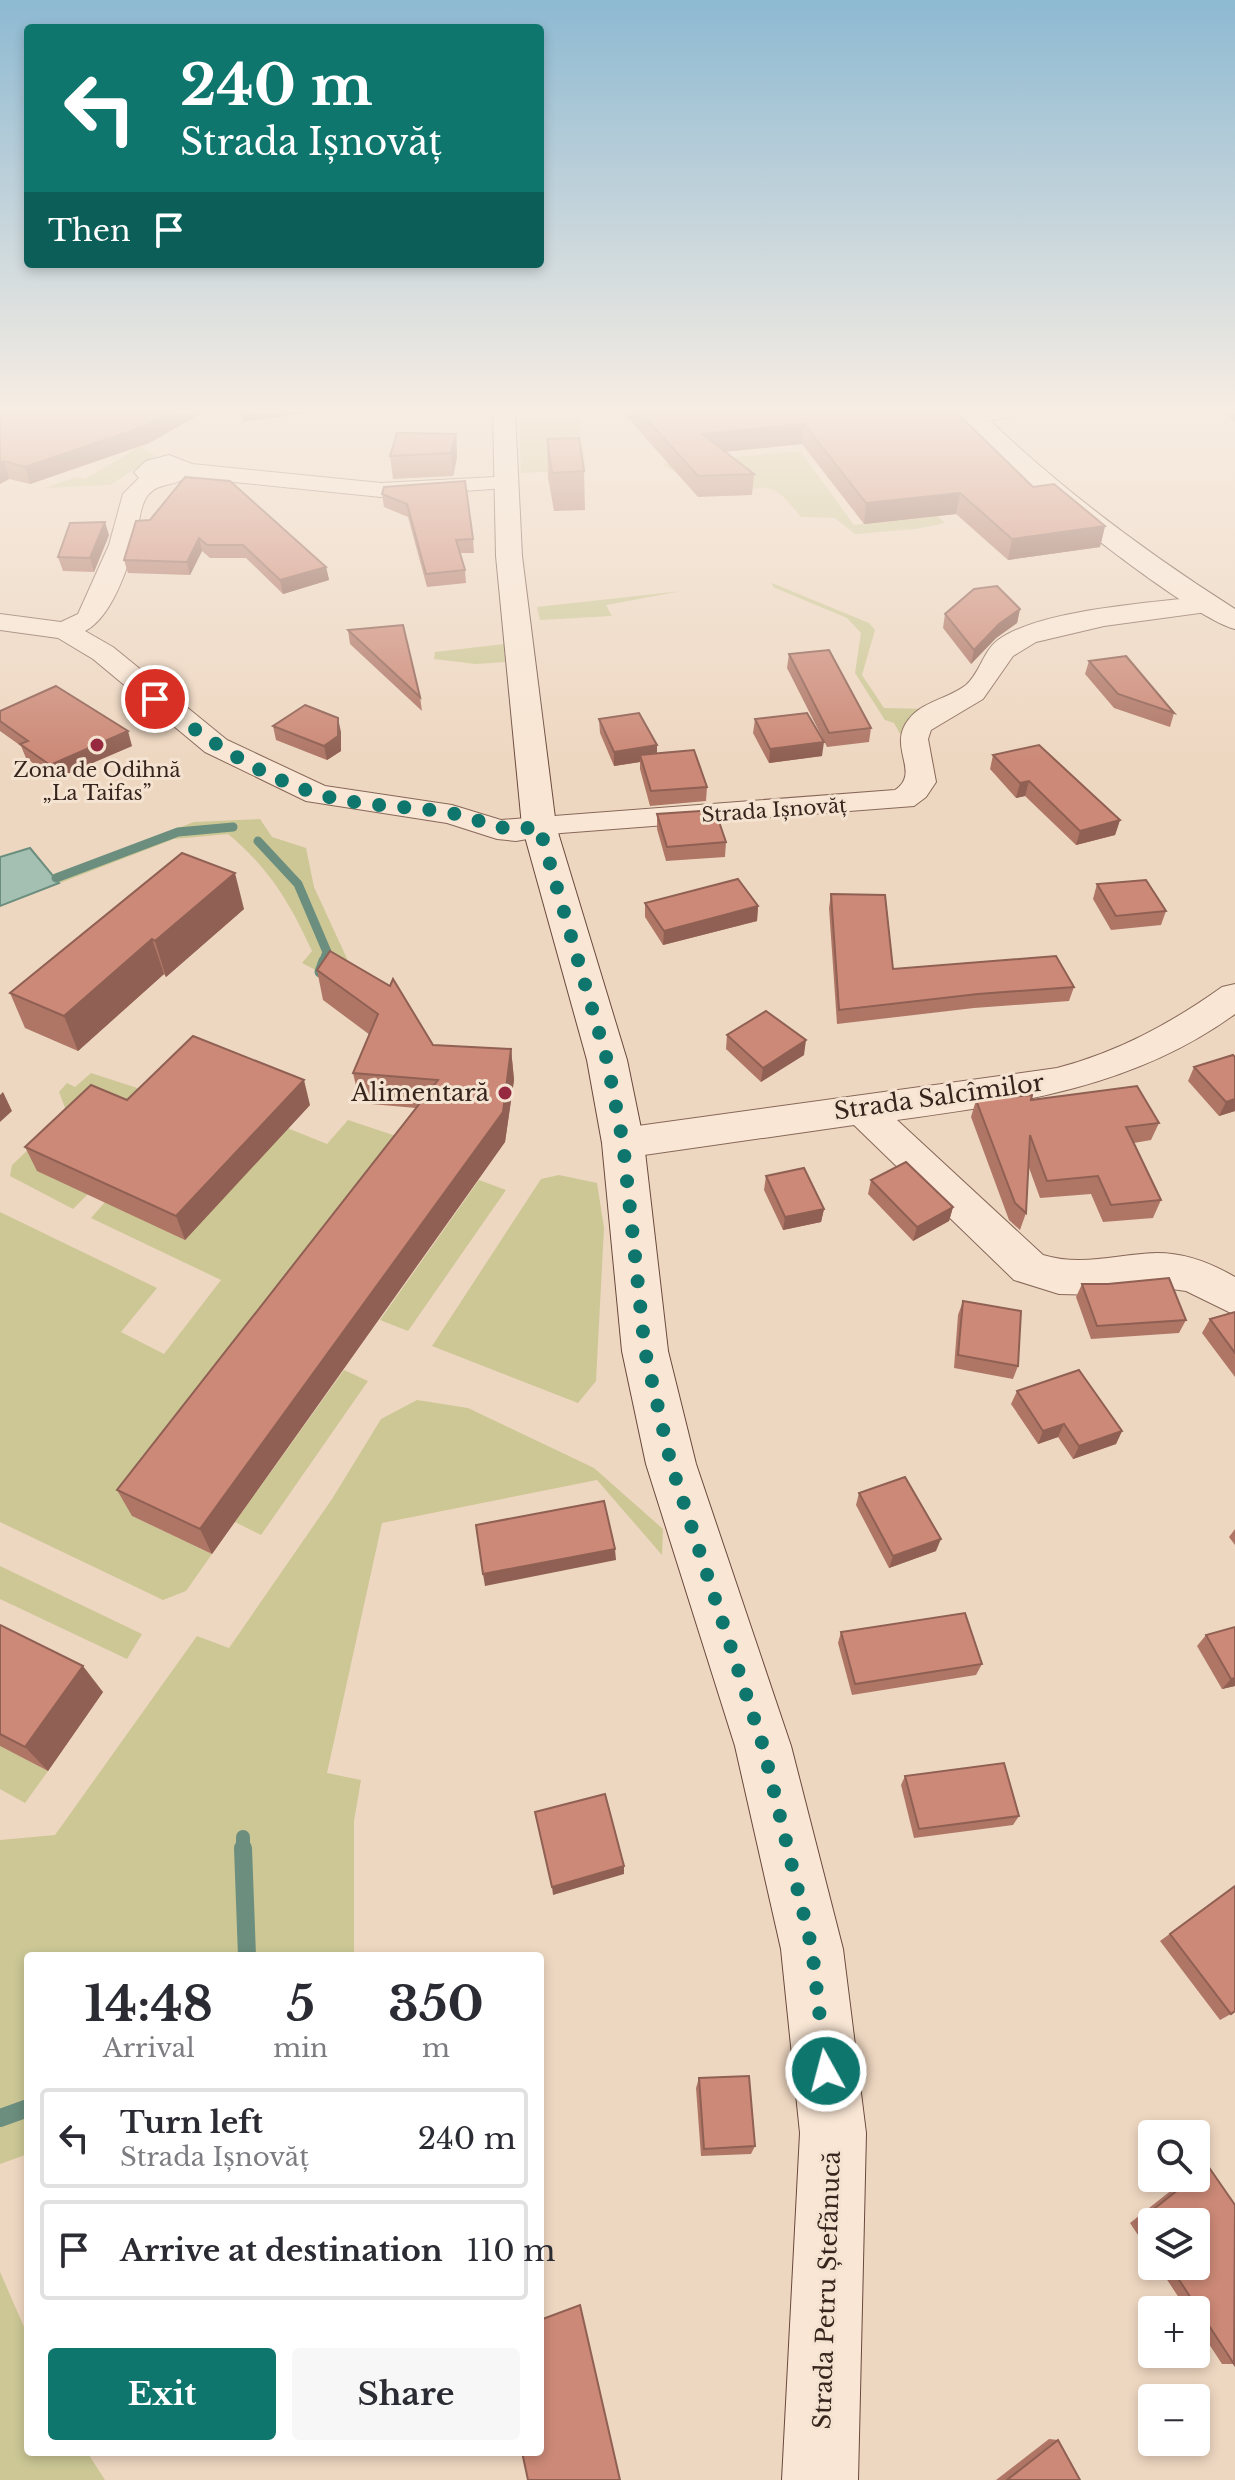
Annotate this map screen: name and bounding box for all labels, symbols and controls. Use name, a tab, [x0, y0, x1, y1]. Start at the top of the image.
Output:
text: 240 m	[180, 51, 373, 120]
icon: left	[48, 56, 152, 160]
text: Strada Ișnovăț	[180, 120, 442, 165]
icon: arrive	[147, 208, 191, 252]
text: Then	[48, 212, 131, 249]
pin	[121, 665, 189, 733]
icon: arrive	[133, 677, 177, 721]
marker: Zona de Odihnă „La Taifas”	[88, 736, 106, 754]
place label: Zona de Odihnă „La Taifas”	[13, 758, 182, 805]
street label: Strada Ișnovăț	[701, 793, 848, 828]
street label: Strada Salcîmilor	[832, 1067, 1046, 1126]
place label: Alimentară	[350, 1078, 490, 1107]
marker: Alimentară	[496, 1084, 514, 1102]
text: 14:48	[84, 1974, 213, 2034]
text: 5	[286, 1974, 315, 2034]
text: 350	[388, 1974, 484, 2034]
position arrow	[784, 2029, 868, 2113]
text: Arrival	[103, 2032, 195, 2064]
text: min	[273, 2032, 328, 2064]
text: m	[422, 2032, 450, 2064]
text: Turn left	[120, 2104, 263, 2141]
icon: left	[52, 2116, 96, 2160]
text: 240 m	[418, 2120, 516, 2157]
map controls	[1138, 2120, 1210, 2456]
button: search	[1138, 2120, 1210, 2192]
text: Strada Ișnovăț	[120, 2141, 309, 2173]
street label: Strada Petru Ștefănucă	[807, 2150, 846, 2430]
button: layers	[1138, 2208, 1210, 2280]
icon: arrive	[52, 2228, 96, 2272]
text: Arrive at destination	[120, 2232, 443, 2269]
text: 110 m	[467, 2232, 556, 2269]
button: +	[1138, 2296, 1210, 2368]
button: Exit	[48, 2348, 276, 2440]
button: Share	[292, 2348, 520, 2440]
button: −	[1138, 2384, 1210, 2456]

